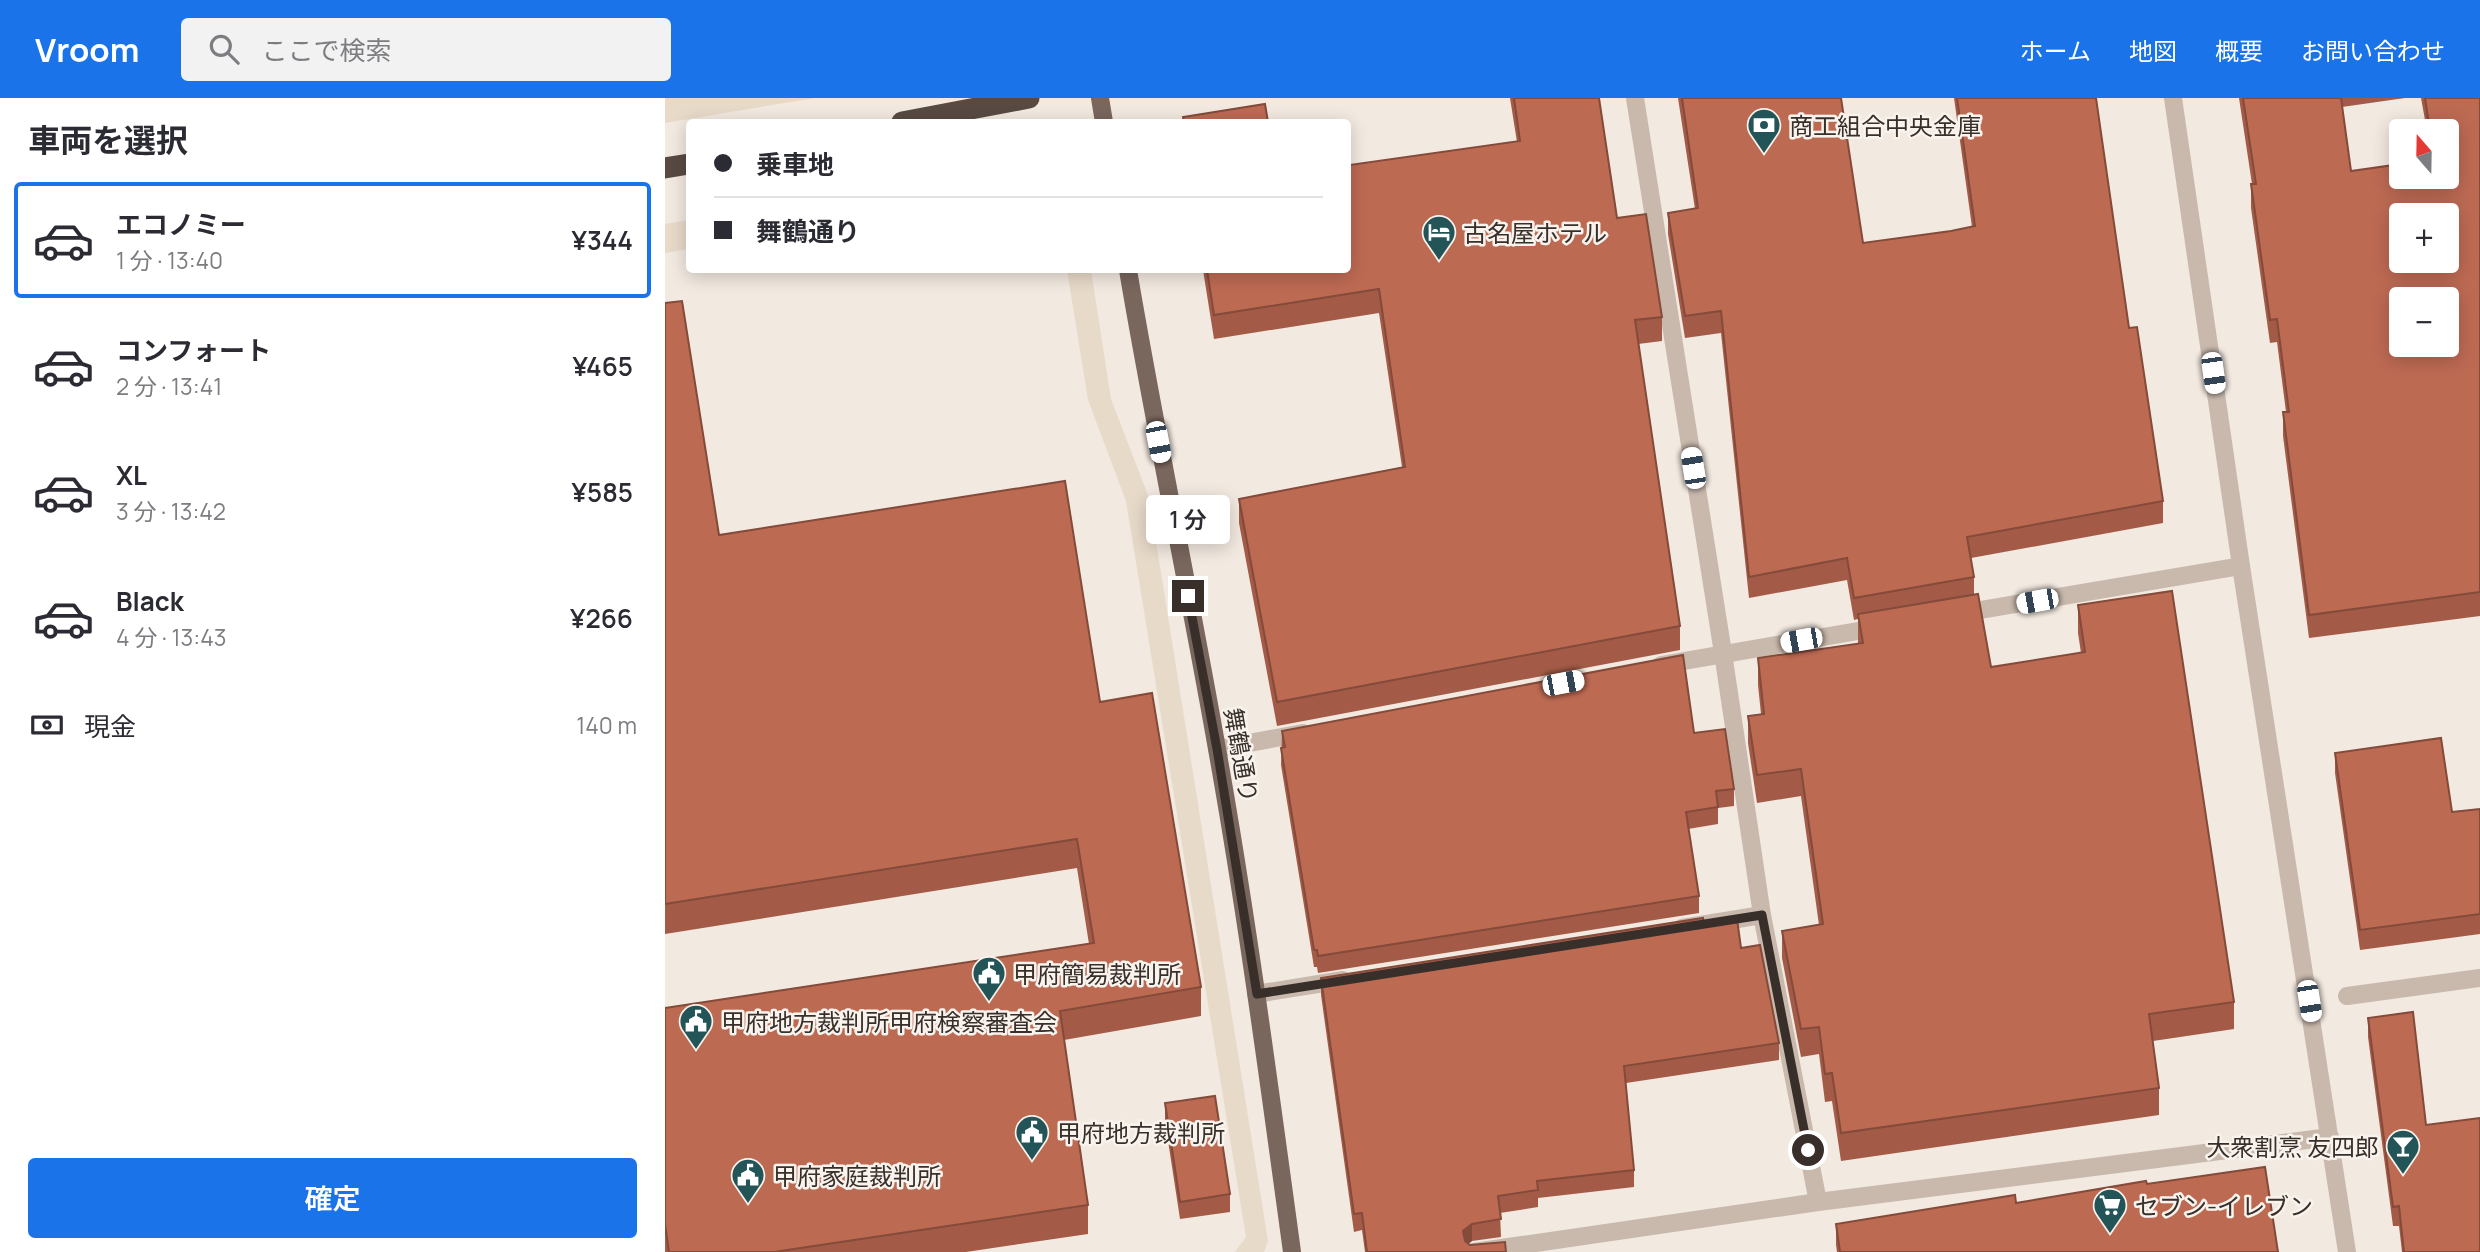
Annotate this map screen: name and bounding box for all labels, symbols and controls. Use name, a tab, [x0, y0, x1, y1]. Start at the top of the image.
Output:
search box	[181, 18, 671, 81]
text: Vroom	[35, 27, 139, 72]
icon: search	[205, 30, 243, 68]
text: ここで検索	[261, 32, 391, 68]
text: ホーム	[2020, 34, 2091, 67]
text: 地図	[2129, 34, 2177, 67]
text: 概要	[2215, 34, 2263, 67]
text: お問い合わせ	[2301, 34, 2445, 67]
bank icon: 商工組合中央金庫	[1745, 106, 1783, 155]
place label: 商工組合中央金庫	[1789, 109, 1981, 142]
text: 車両を選択	[28, 118, 188, 162]
north arrow	[2389, 119, 2459, 189]
map controls	[2389, 119, 2459, 357]
text: 乗車地	[756, 146, 834, 182]
button: +	[2389, 203, 2459, 273]
text: エコノミー	[116, 206, 246, 242]
icon: car	[32, 209, 95, 272]
text: 舞鶴通り	[756, 213, 860, 249]
hotel icon: 古名屋ホテル	[1420, 213, 1458, 262]
place label: 古名屋ホテル	[1463, 216, 1607, 249]
text: ¥344	[572, 222, 633, 258]
text: 1 分 · 13:40	[116, 244, 223, 276]
button: −	[2389, 287, 2459, 357]
text: コンフォート	[116, 332, 271, 368]
icon: car	[32, 335, 95, 398]
text: ¥465	[572, 348, 633, 384]
car	[2200, 351, 2227, 395]
text: 2 分 · 13:41	[116, 370, 222, 402]
car	[1144, 419, 1173, 465]
car	[1680, 446, 1707, 490]
text: XL	[116, 457, 147, 493]
icon: car	[32, 461, 95, 524]
text: ¥585	[572, 474, 633, 510]
callout: 1 分	[1146, 494, 1230, 544]
text: 3 分 · 13:42	[116, 495, 226, 527]
text: 1 分	[1169, 503, 1207, 535]
route end	[1172, 580, 1204, 612]
text: Black	[116, 583, 184, 619]
icon: car	[32, 587, 95, 650]
car	[2015, 587, 2060, 615]
text: ¥266	[570, 600, 633, 636]
text: 4 分 · 13:43	[116, 621, 226, 653]
car	[1779, 626, 1824, 654]
car	[1541, 669, 1586, 697]
street label: 舞鶴通り	[1217, 705, 1267, 805]
icon: cash	[28, 706, 66, 744]
text: 現金	[84, 708, 136, 744]
text: 140 m	[576, 709, 637, 741]
public building icon: 甲府簡易裁判所	[970, 954, 1008, 1003]
place label: 甲府簡易裁判所	[1013, 957, 1181, 990]
car	[2296, 979, 2323, 1023]
public building icon: 甲府地方裁判所甲府検察審査会	[677, 1002, 715, 1051]
place label: 甲府地方裁判所甲府検察審査会	[721, 1005, 1057, 1038]
public building icon: 甲府地方裁判所	[1013, 1113, 1051, 1162]
place label: 甲府地方裁判所	[1057, 1116, 1225, 1149]
bar icon: 大衆割烹 友四郎	[2384, 1127, 2422, 1176]
place label: 大衆割烹 友四郎	[2206, 1130, 2379, 1163]
route start	[1792, 1134, 1824, 1166]
public building icon: 甲府家庭裁判所	[729, 1156, 767, 1205]
button: 確定	[28, 1158, 637, 1238]
place label: 甲府家庭裁判所	[773, 1159, 941, 1192]
supermarket icon: セブン-イレブン	[2091, 1186, 2129, 1235]
place label: セブン-イレブン	[2135, 1189, 2313, 1222]

